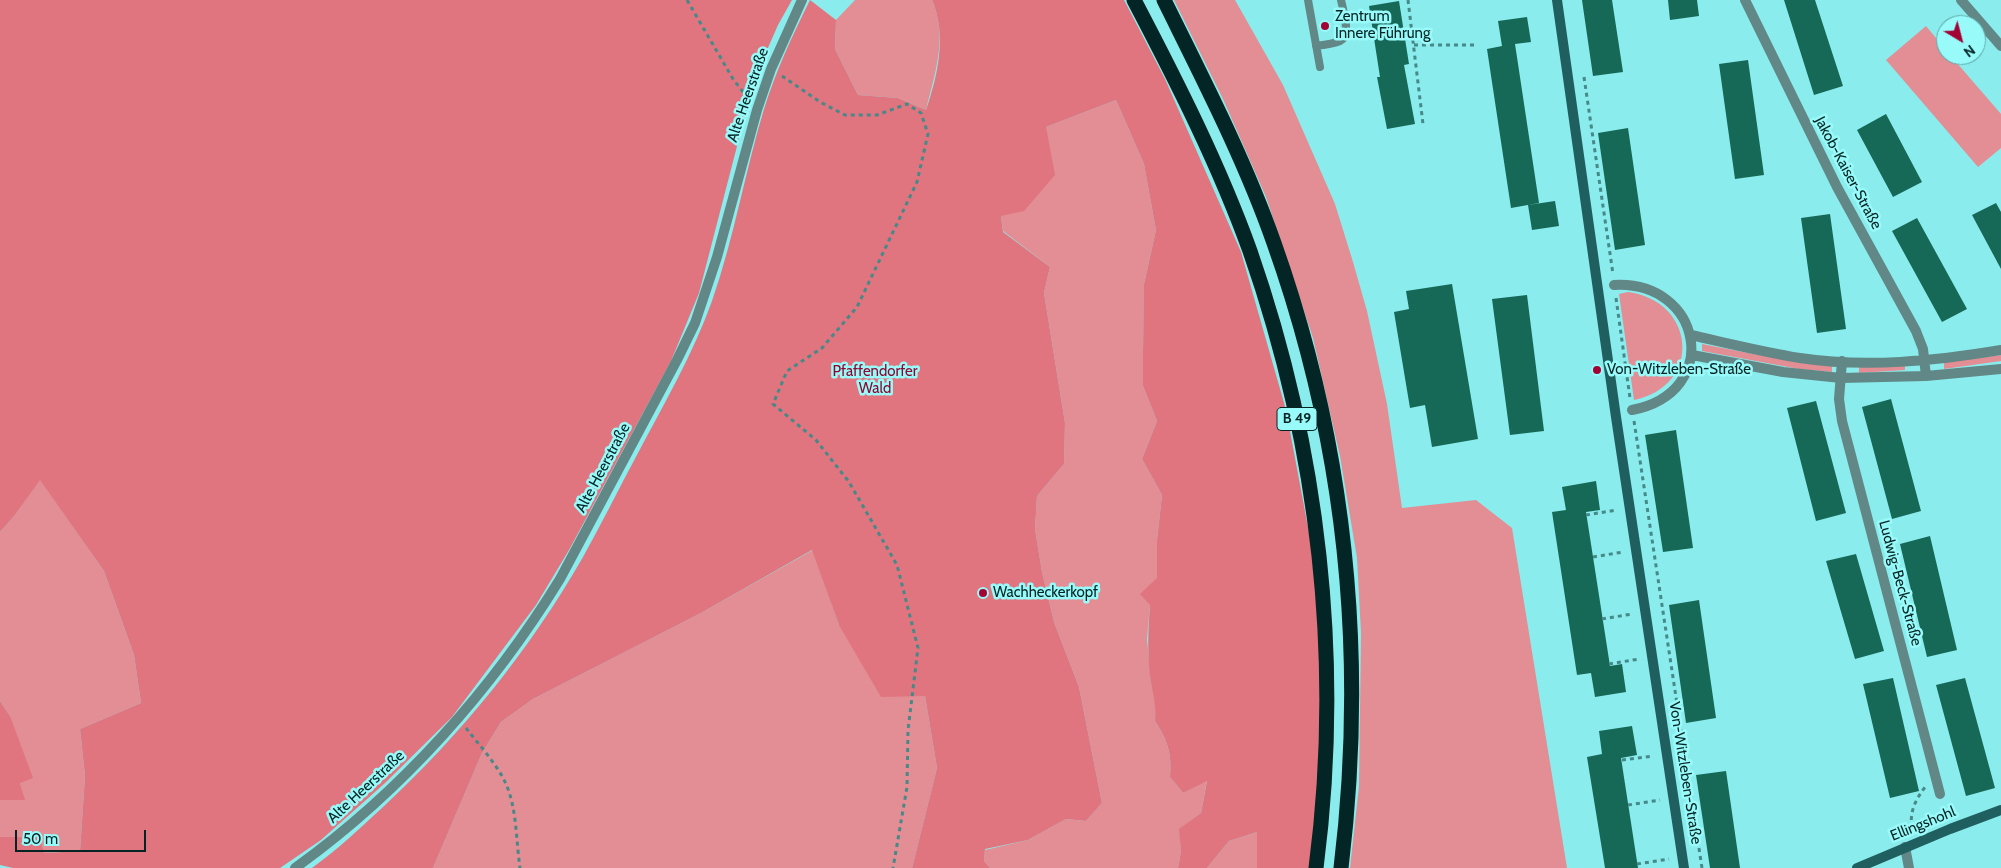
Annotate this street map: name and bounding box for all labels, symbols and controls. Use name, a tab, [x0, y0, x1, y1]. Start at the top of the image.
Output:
place label: Zentrum Innere Führung	[1335, 8, 1430, 43]
north arrow	[1936, 15, 1986, 65]
marker: Zentrum Innere Führung	[1319, 20, 1331, 32]
text: N	[1960, 41, 1979, 61]
street label: Alte Heerstraße	[723, 46, 773, 144]
street label: Jakob-Kaiser-Straße	[1811, 113, 1885, 233]
place label: Von-Witzleben-Straße	[1607, 361, 1751, 379]
park label: Pfaffendorfer Wald	[833, 363, 917, 398]
marker: Von-Witzleben-Straße	[1591, 364, 1603, 376]
road number: B 49	[1277, 408, 1317, 430]
street label: Alte Heerstraße	[572, 420, 634, 516]
street label: Ludwig-Beck-Straße	[1875, 518, 1925, 648]
place label: Wachheckerkopf	[993, 584, 1098, 602]
marker: Wachheckerkopf	[977, 587, 989, 599]
street label: Von-Witzleben-Straße	[1665, 701, 1705, 845]
street label: Alte Heerstraße	[324, 747, 408, 827]
street label: Ellingshohl	[1888, 803, 1958, 845]
scale bar	[18, 820, 149, 852]
text: 50 m	[23, 830, 58, 848]

